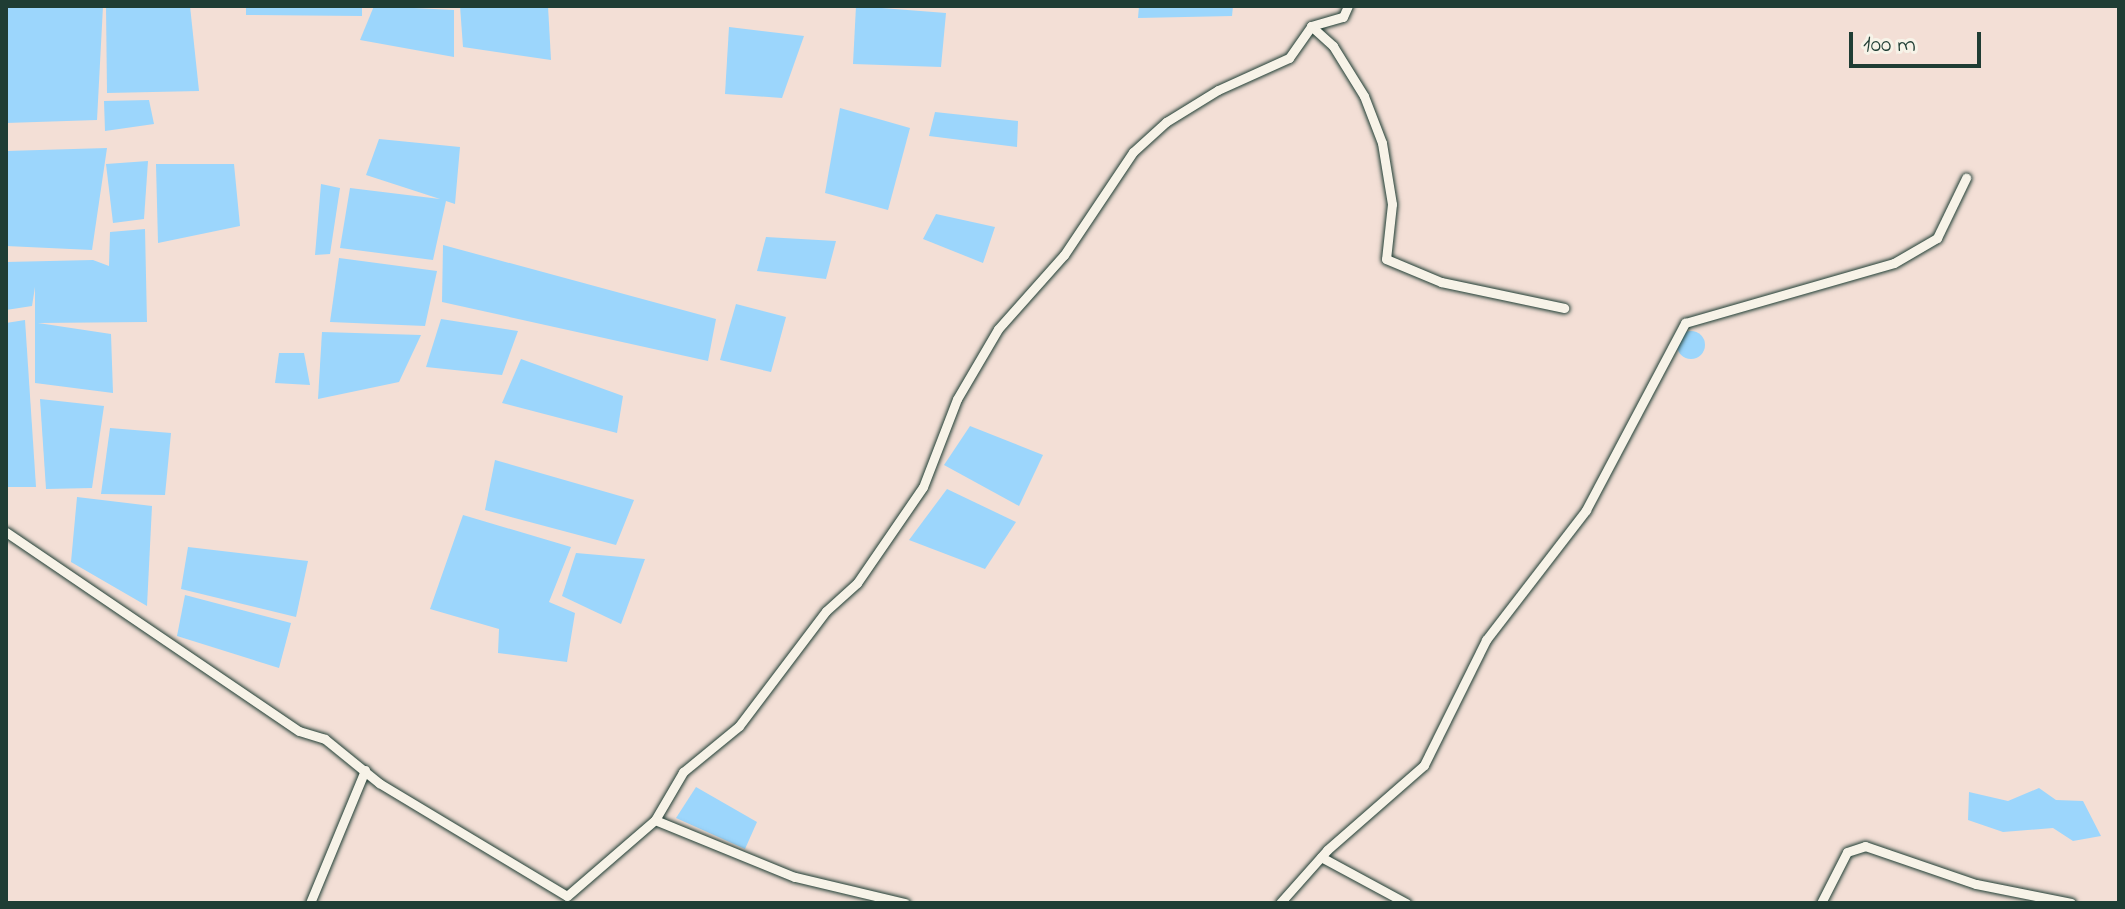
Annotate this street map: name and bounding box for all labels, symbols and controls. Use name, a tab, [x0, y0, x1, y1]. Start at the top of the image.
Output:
scale bar	[1853, 16, 1985, 66]
text: 100 m	[1863, 28, 1916, 63]

